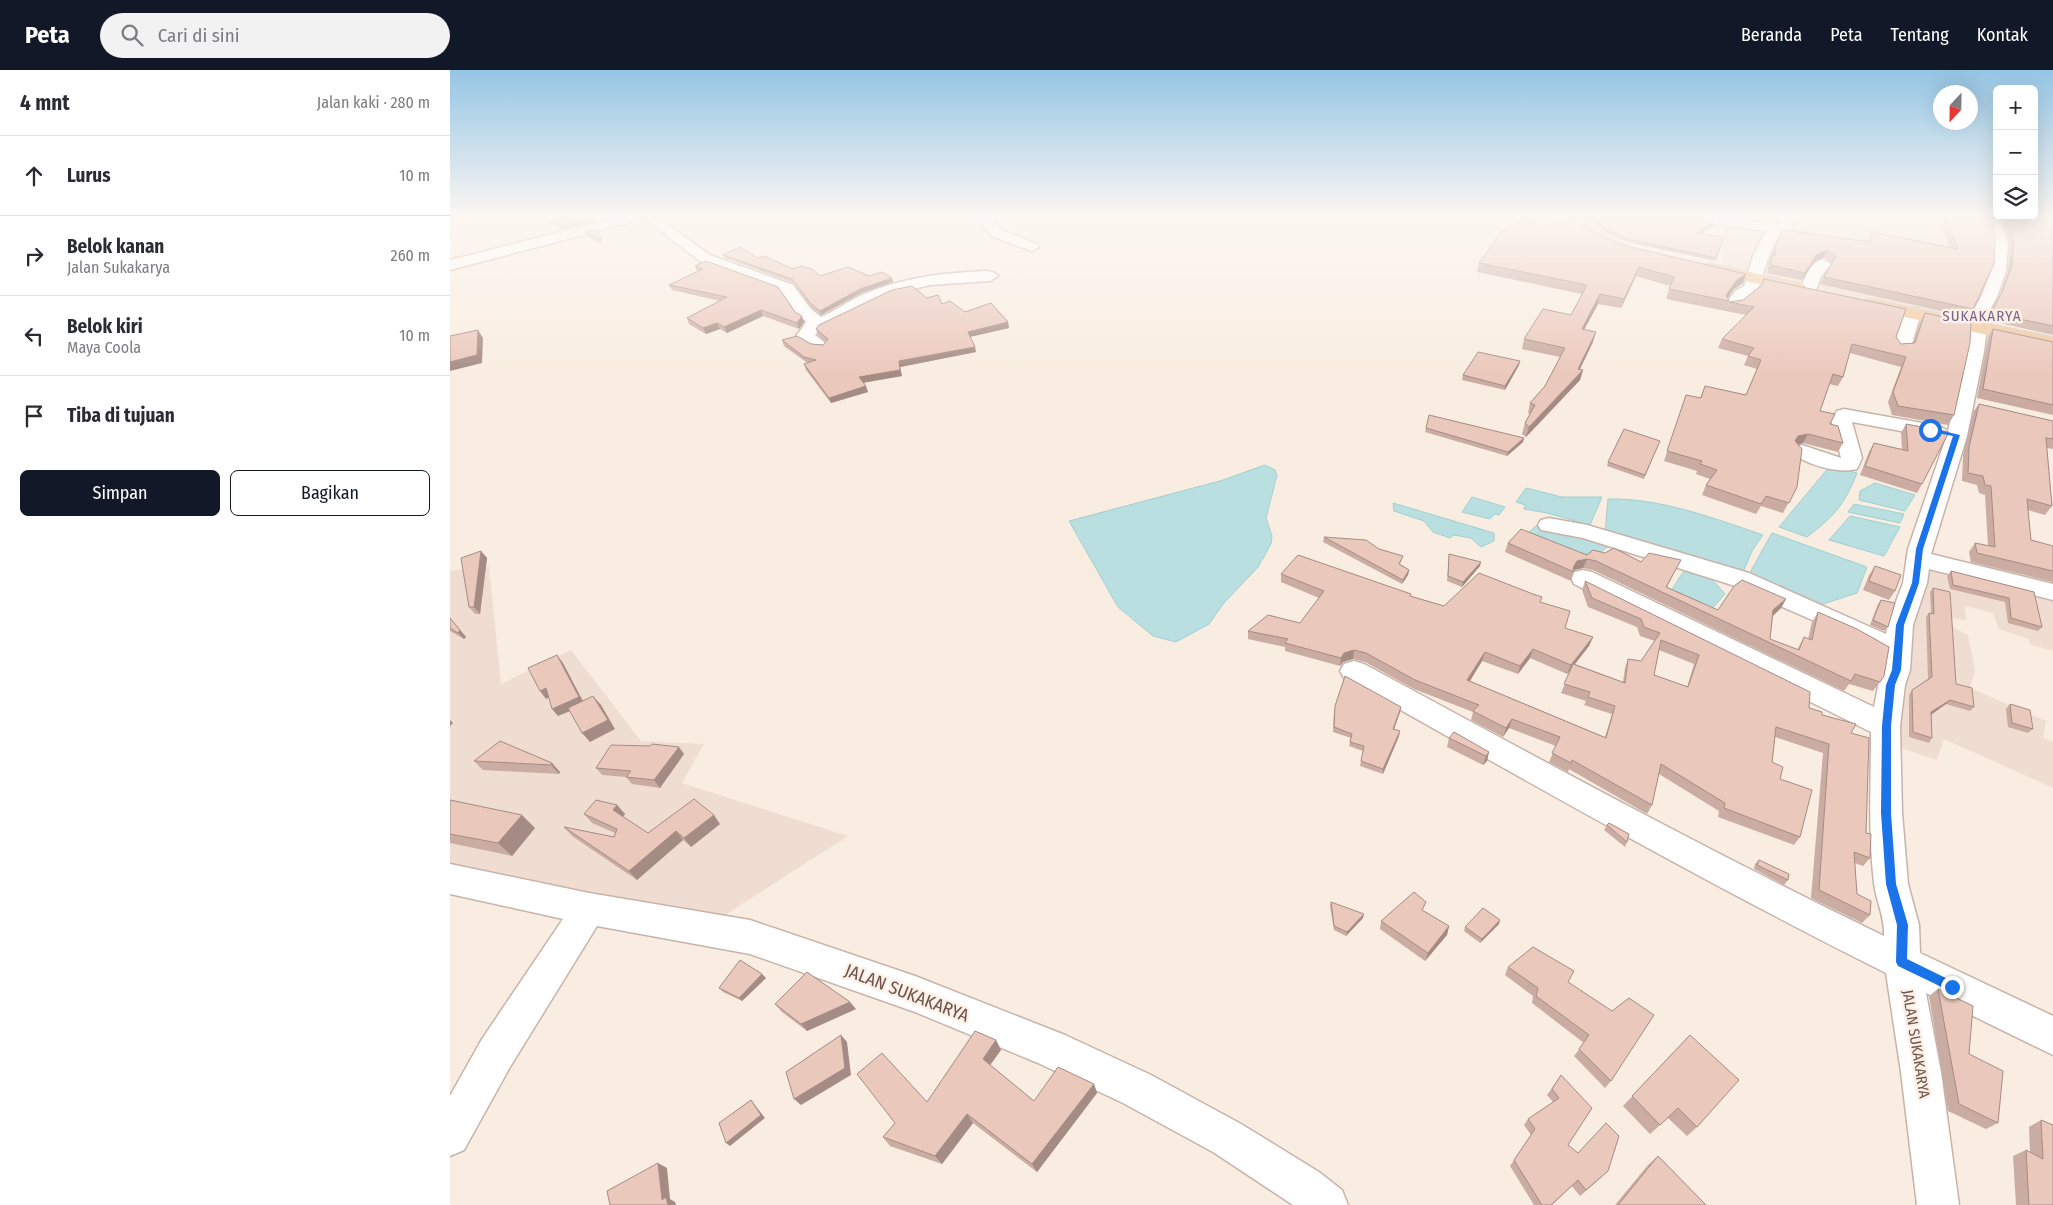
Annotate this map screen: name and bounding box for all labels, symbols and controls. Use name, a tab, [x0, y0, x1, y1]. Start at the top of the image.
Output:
search box	[100, 13, 450, 58]
text: Peta	[25, 21, 70, 49]
icon: search	[118, 21, 146, 49]
text: Cari di sini	[158, 24, 239, 47]
text: Beranda	[1741, 24, 1802, 46]
text: Peta	[1830, 24, 1863, 46]
text: Tentang	[1891, 24, 1949, 46]
text: Kontak	[1977, 24, 2028, 46]
north arrow	[1933, 85, 1978, 130]
map controls	[1993, 85, 2038, 220]
button: +	[1993, 85, 2038, 130]
text: 4 mnt	[20, 90, 70, 116]
text: Jalan kaki · 280 m	[317, 93, 430, 112]
button: −	[1993, 130, 2038, 175]
icon: ahead	[20, 162, 48, 190]
text: Lurus	[67, 164, 111, 187]
text: 10 m	[399, 166, 430, 185]
button: layers	[1993, 175, 2038, 220]
text: Belok kanan	[67, 235, 164, 258]
icon: right	[20, 242, 48, 270]
text: 260 m	[391, 246, 430, 265]
text: Jalan Sukakarya	[67, 258, 170, 277]
district label: SUKAKARYA	[1942, 307, 2022, 325]
text: Belok kiri	[67, 315, 143, 338]
icon: left	[20, 322, 48, 350]
text: 10 m	[399, 326, 430, 345]
text: Maya Coola	[67, 338, 141, 357]
icon: arrive	[20, 402, 48, 430]
text: Tiba di tujuan	[67, 404, 175, 427]
route start	[1919, 419, 1942, 442]
button: Simpan	[20, 470, 220, 516]
button: Bagikan	[230, 470, 430, 516]
street label: JALAN SUKAKARYA	[842, 959, 973, 1027]
route end	[1941, 976, 1964, 999]
street label: JALAN SUKAKARYA	[1899, 989, 1933, 1100]

